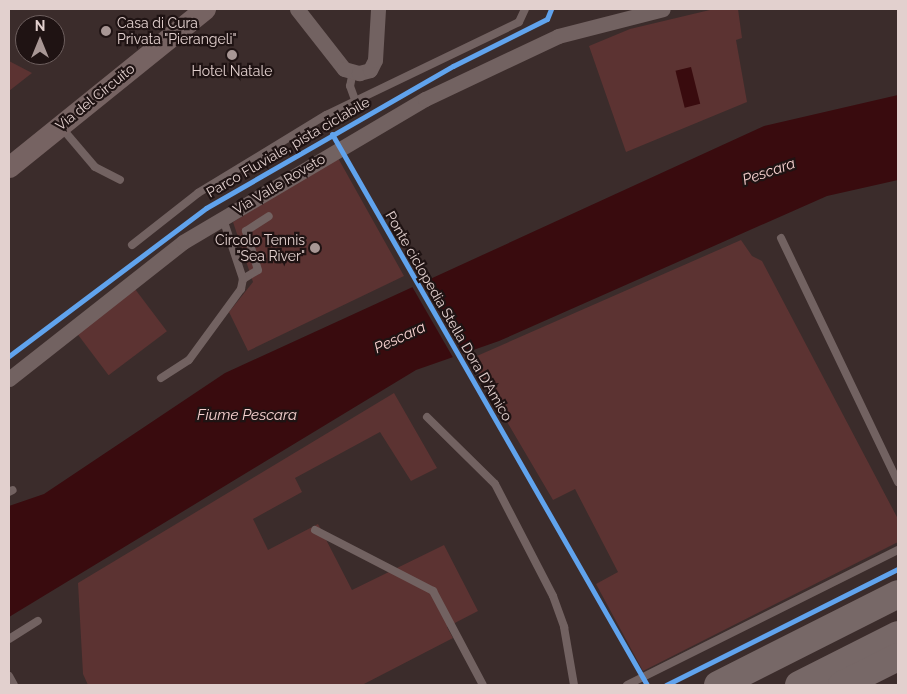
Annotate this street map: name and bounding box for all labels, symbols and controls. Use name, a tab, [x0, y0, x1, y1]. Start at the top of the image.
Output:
north arrow	[15, 15, 65, 65]
place label: Casa di Cura Privata "Pierangeli"	[117, 15, 237, 48]
text: N	[35, 18, 45, 34]
marker: Casa di Cura Privata "Pierangeli"	[99, 24, 113, 38]
marker: Hotel Natale	[226, 49, 238, 61]
street label: Via del Circuito	[52, 60, 138, 134]
place label: Hotel Natale	[191, 63, 273, 79]
street label: Parco Fluviale, pista ciclabile	[203, 93, 373, 201]
street label: Via Valle Roveto	[230, 150, 328, 218]
water label: Pescara	[740, 155, 798, 189]
street label: Ponte ciclopedia Stella Dora D'Amico	[382, 208, 516, 424]
place label: Circolo Tennis "Sea River"	[215, 232, 305, 264]
marker: Circolo Tennis "Sea River"	[309, 242, 321, 254]
water label: Pescara	[371, 318, 429, 358]
water label: Fiume Pescara	[197, 407, 297, 425]

